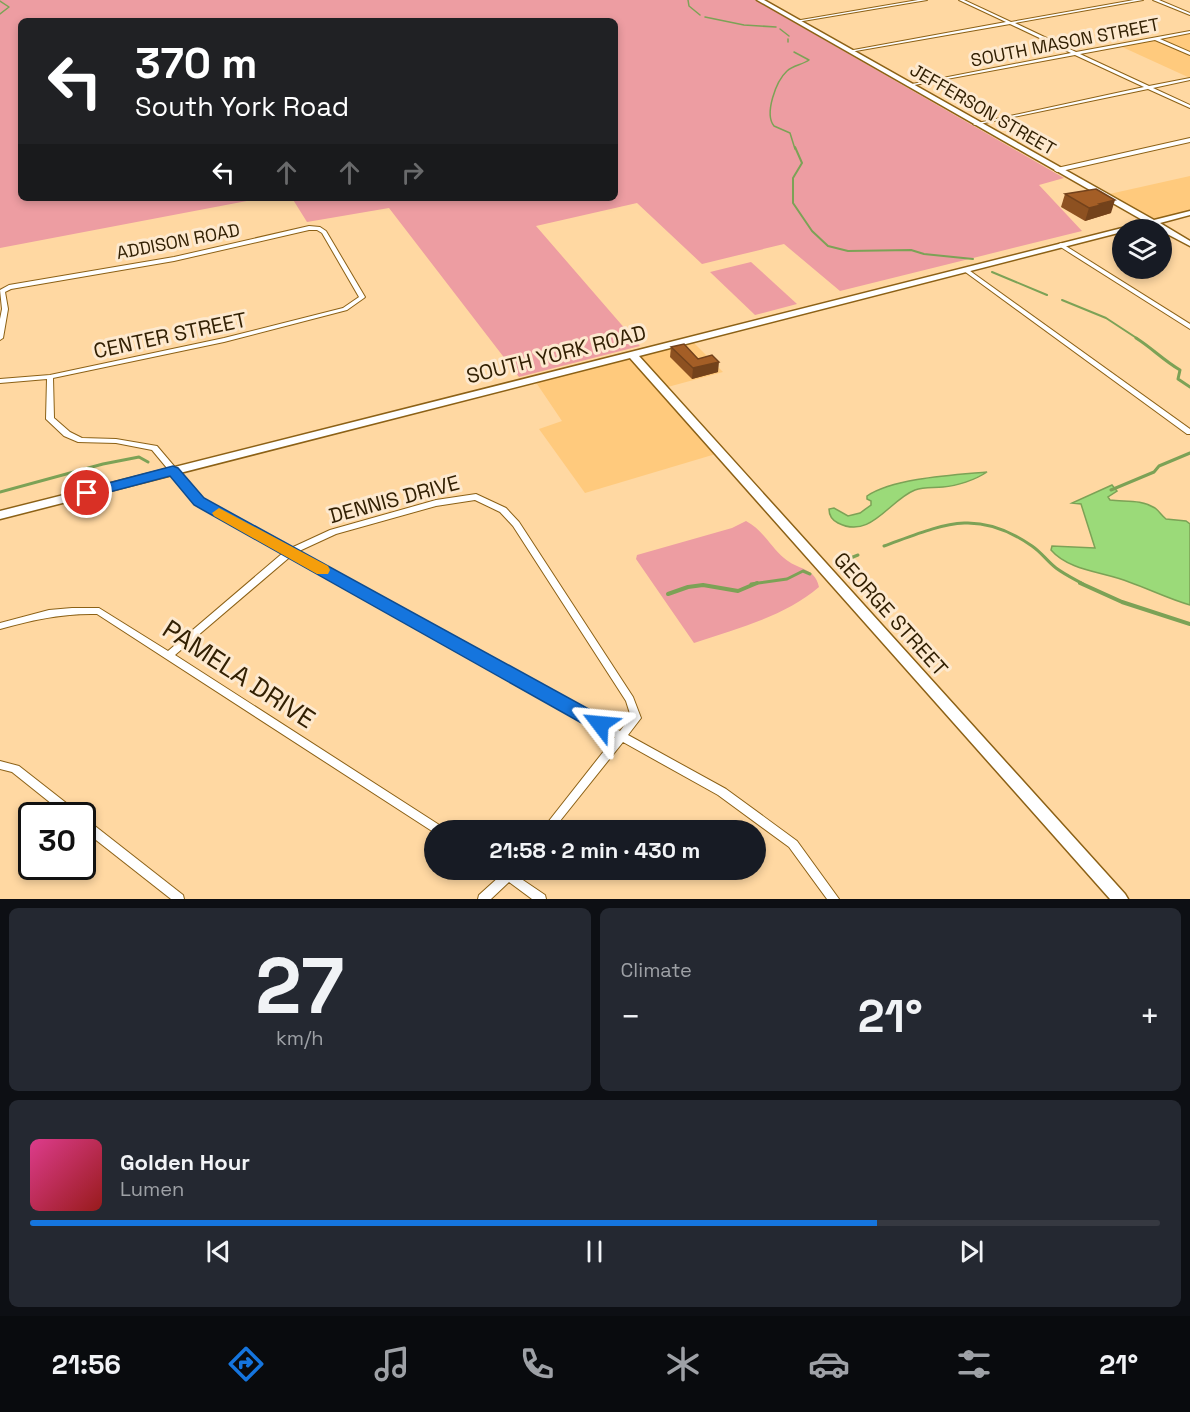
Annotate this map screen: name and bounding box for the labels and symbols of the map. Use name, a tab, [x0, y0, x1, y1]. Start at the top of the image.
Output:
street label: SOUTH MASON STREET	[969, 12, 1162, 72]
street label: JEFFERSON STREET	[906, 58, 1060, 160]
street label: ADDISON ROAD	[114, 218, 242, 264]
street label: CENTER STREET	[91, 306, 249, 364]
street label: SOUTH YORK ROAD	[463, 319, 649, 389]
pin	[61, 467, 112, 518]
street label: DENNIS DRIVE	[326, 469, 462, 529]
street label: GEORGE STREET	[828, 546, 954, 682]
street label: PAMELA DRIVE	[156, 612, 322, 736]
position arrow	[568, 692, 632, 756]
speed limit sign: 30	[18, 802, 96, 880]

